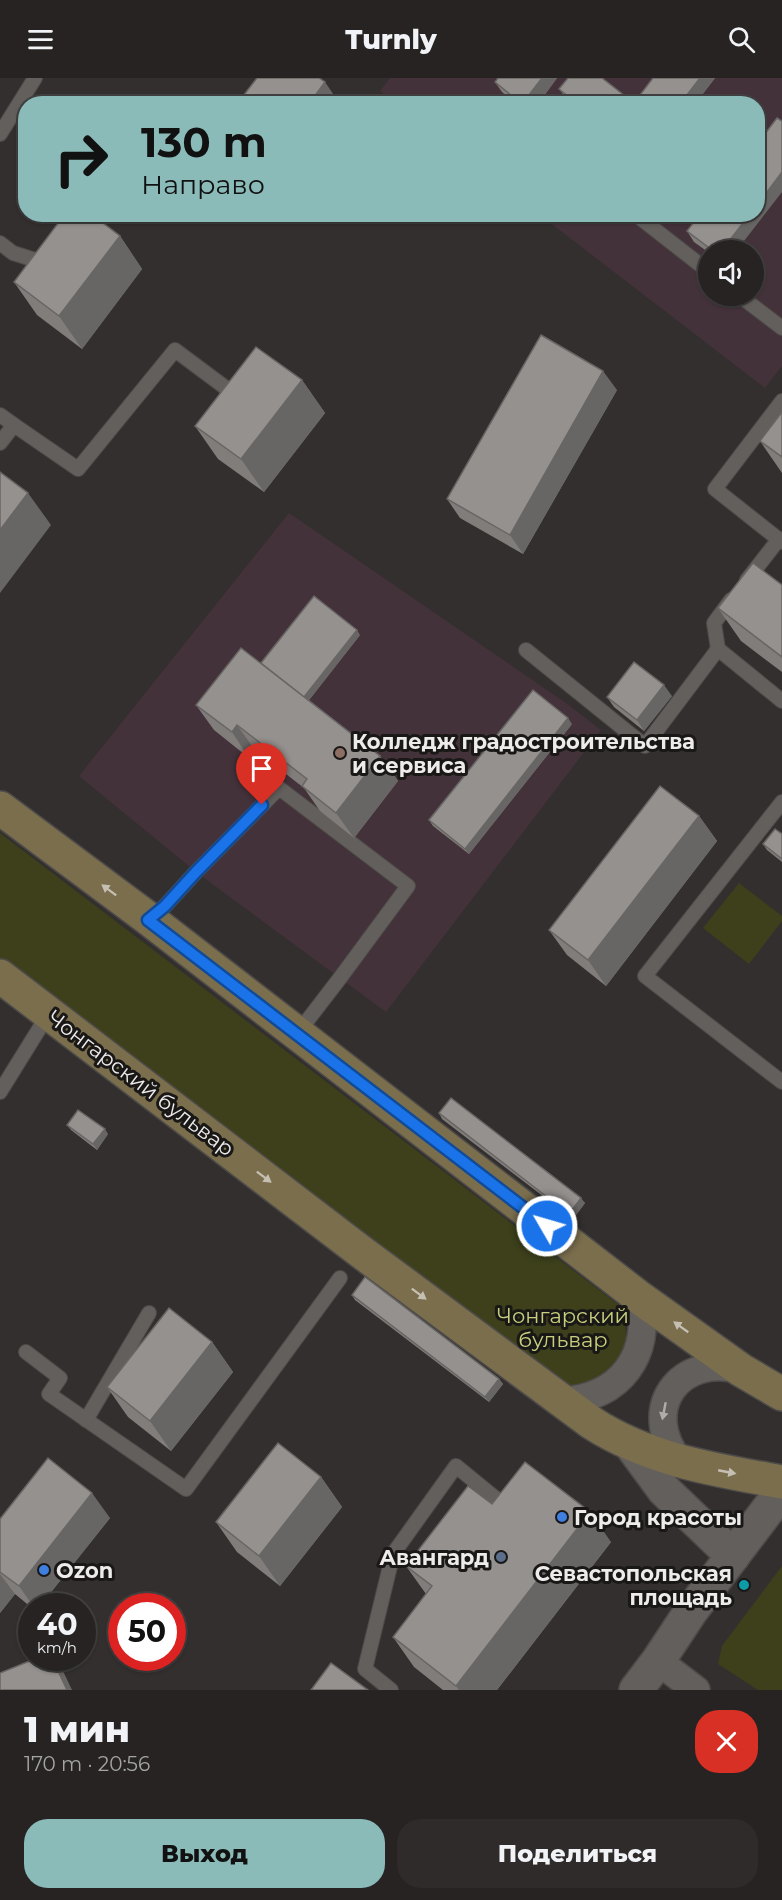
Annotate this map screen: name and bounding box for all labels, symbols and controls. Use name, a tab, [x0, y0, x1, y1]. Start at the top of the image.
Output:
icon: menu	[24, 23, 57, 56]
text: Turnly	[345, 23, 437, 56]
icon: search	[725, 23, 758, 56]
text: 130 m	[141, 116, 267, 168]
icon: right	[42, 120, 120, 198]
text: Направо	[141, 168, 265, 201]
map controls	[698, 240, 764, 306]
button: sound	[698, 240, 764, 306]
place label: Колледж градостроительства и сервиса	[352, 729, 695, 778]
pin	[236, 743, 287, 805]
marker: Колледж градостроительства и сервиса	[333, 746, 347, 760]
icon: arrive	[245, 752, 278, 785]
one-way arrow	[101, 883, 117, 896]
street label: Чонгарский бульвар	[43, 1005, 239, 1161]
one-way arrow	[256, 1170, 271, 1182]
position arrow	[515, 1194, 579, 1258]
one-way arrow	[411, 1288, 427, 1301]
park label: Чонгарский бульвар	[497, 1303, 629, 1352]
one-way arrow	[673, 1321, 689, 1333]
one-way arrow	[659, 1402, 668, 1421]
one-way arrow	[718, 1468, 737, 1477]
place label: Город красоты	[574, 1505, 742, 1530]
marker: Город красоты	[555, 1510, 569, 1524]
place label: Авангард	[379, 1545, 489, 1570]
marker: Авангард	[494, 1550, 508, 1564]
place label: Ozon	[56, 1558, 113, 1583]
place label: Севастопольская площадь	[535, 1561, 732, 1610]
marker: Ozon	[37, 1563, 51, 1577]
marker: Севастопольская площадь	[737, 1578, 751, 1592]
speed limit sign: 50	[108, 1593, 186, 1671]
text: 40	[36, 1606, 78, 1643]
text: km/h	[37, 1638, 77, 1657]
text: 1 мин	[24, 1707, 130, 1751]
button: close	[695, 1710, 758, 1773]
text: 170 m · 20:56	[24, 1752, 150, 1776]
button: Выход	[24, 1819, 385, 1888]
button: Поделиться	[397, 1819, 758, 1888]

